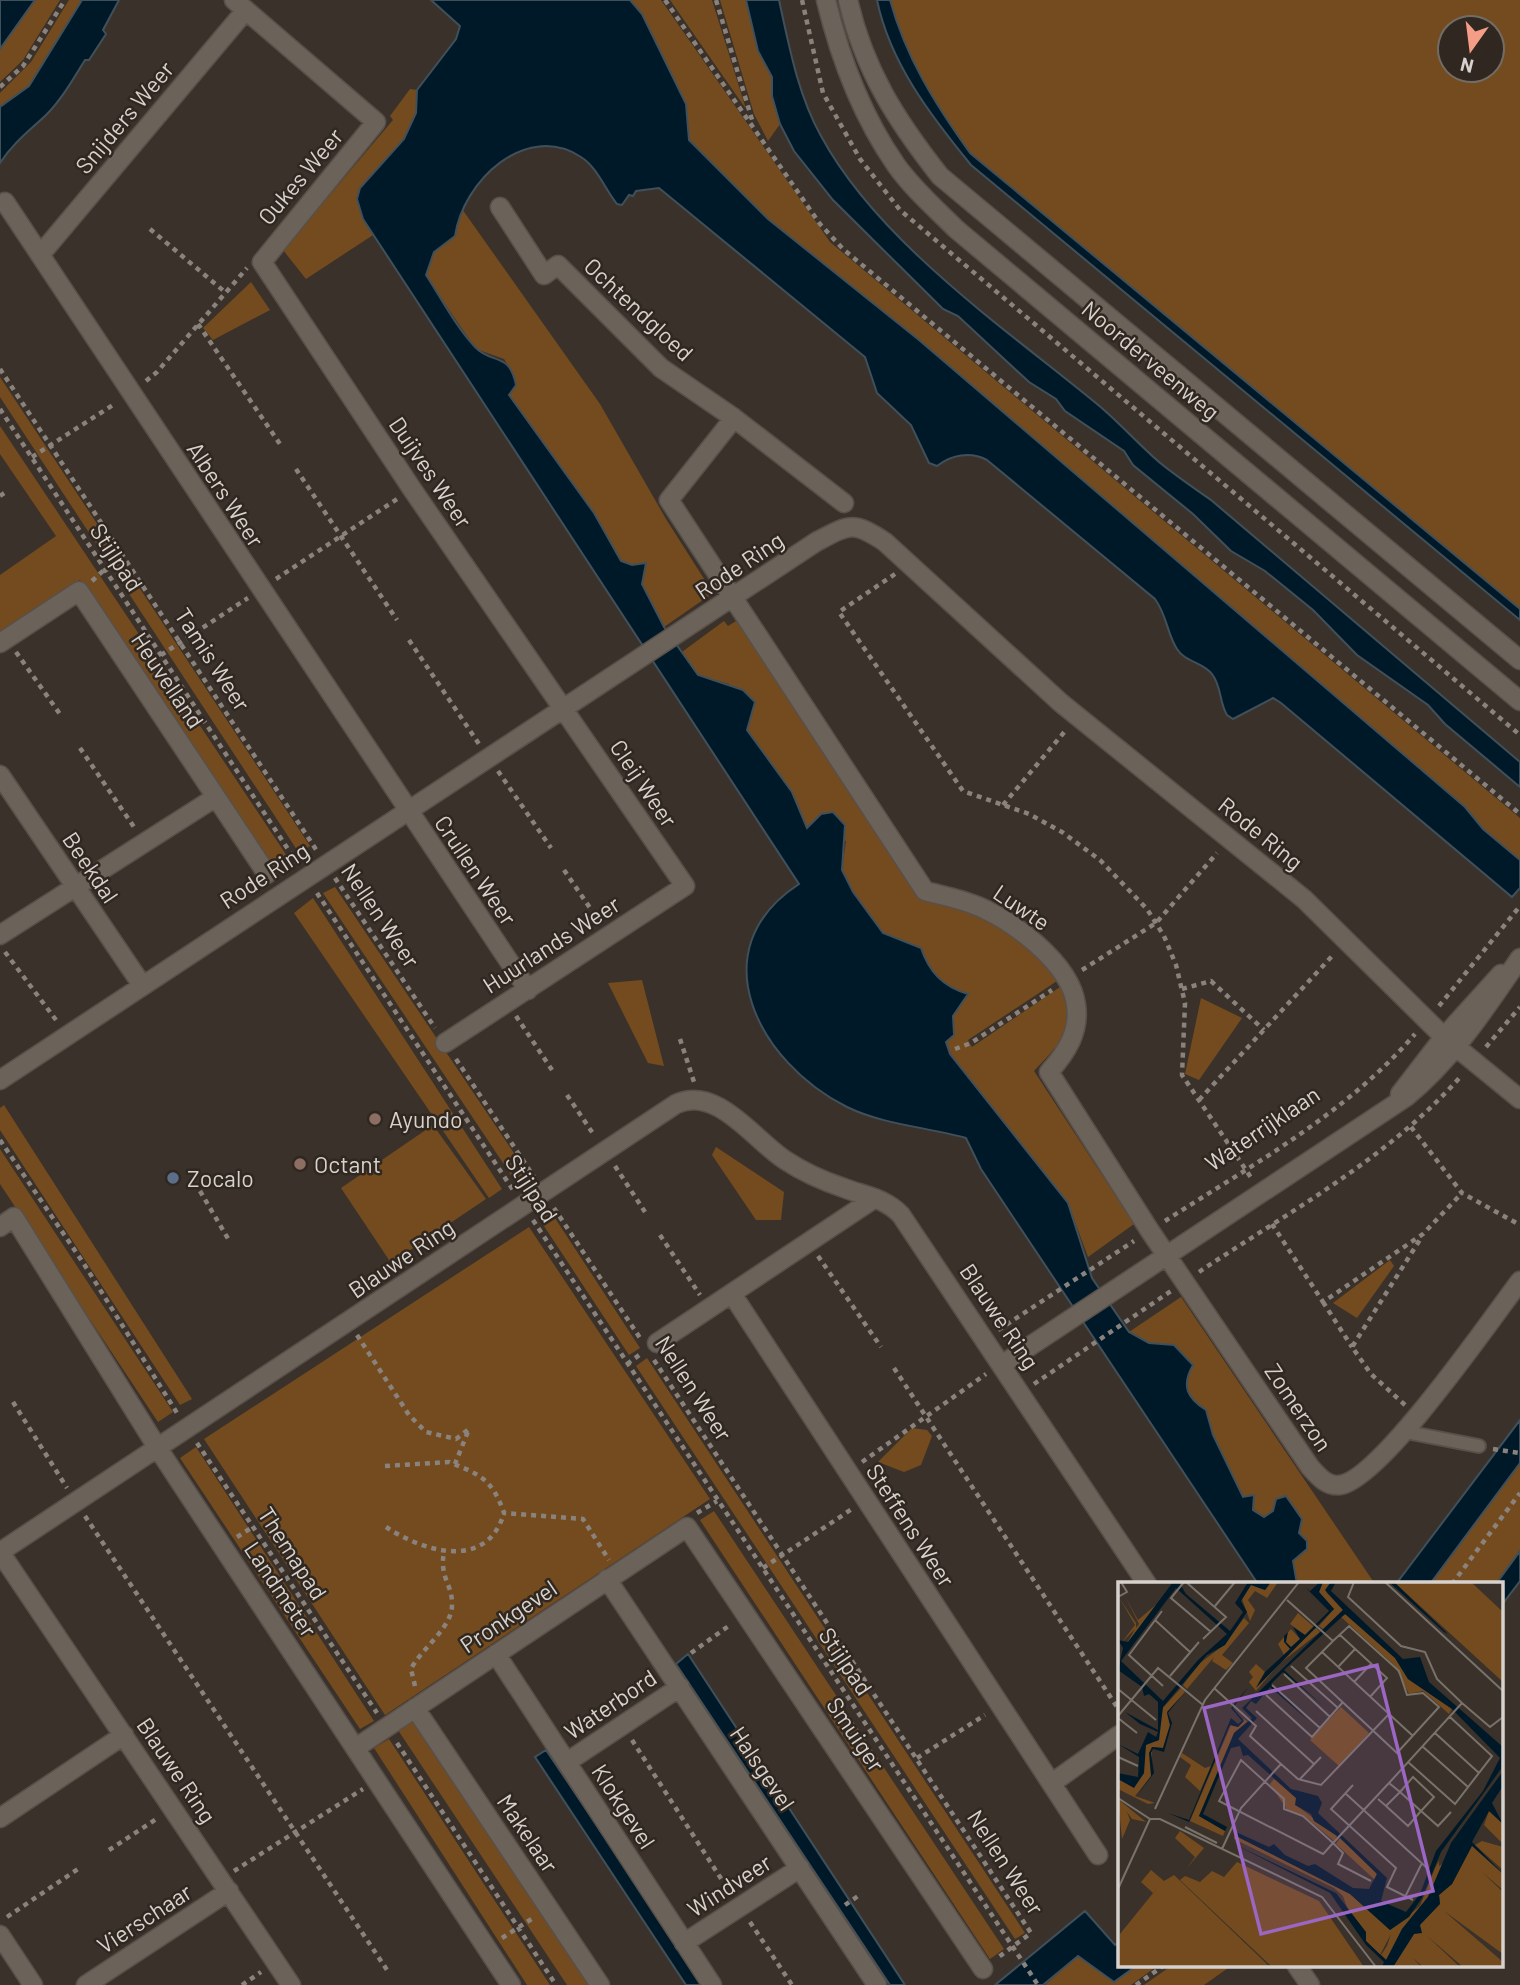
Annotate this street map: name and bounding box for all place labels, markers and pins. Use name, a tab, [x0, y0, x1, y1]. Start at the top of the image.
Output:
place label: Ayundo	[389, 1105, 463, 1133]
marker: Ayundo	[367, 1111, 383, 1127]
place label: Octant	[314, 1150, 381, 1178]
marker: Octant	[292, 1156, 308, 1172]
place label: Zocalo	[187, 1164, 254, 1192]
marker: Zocalo	[165, 1170, 181, 1186]

